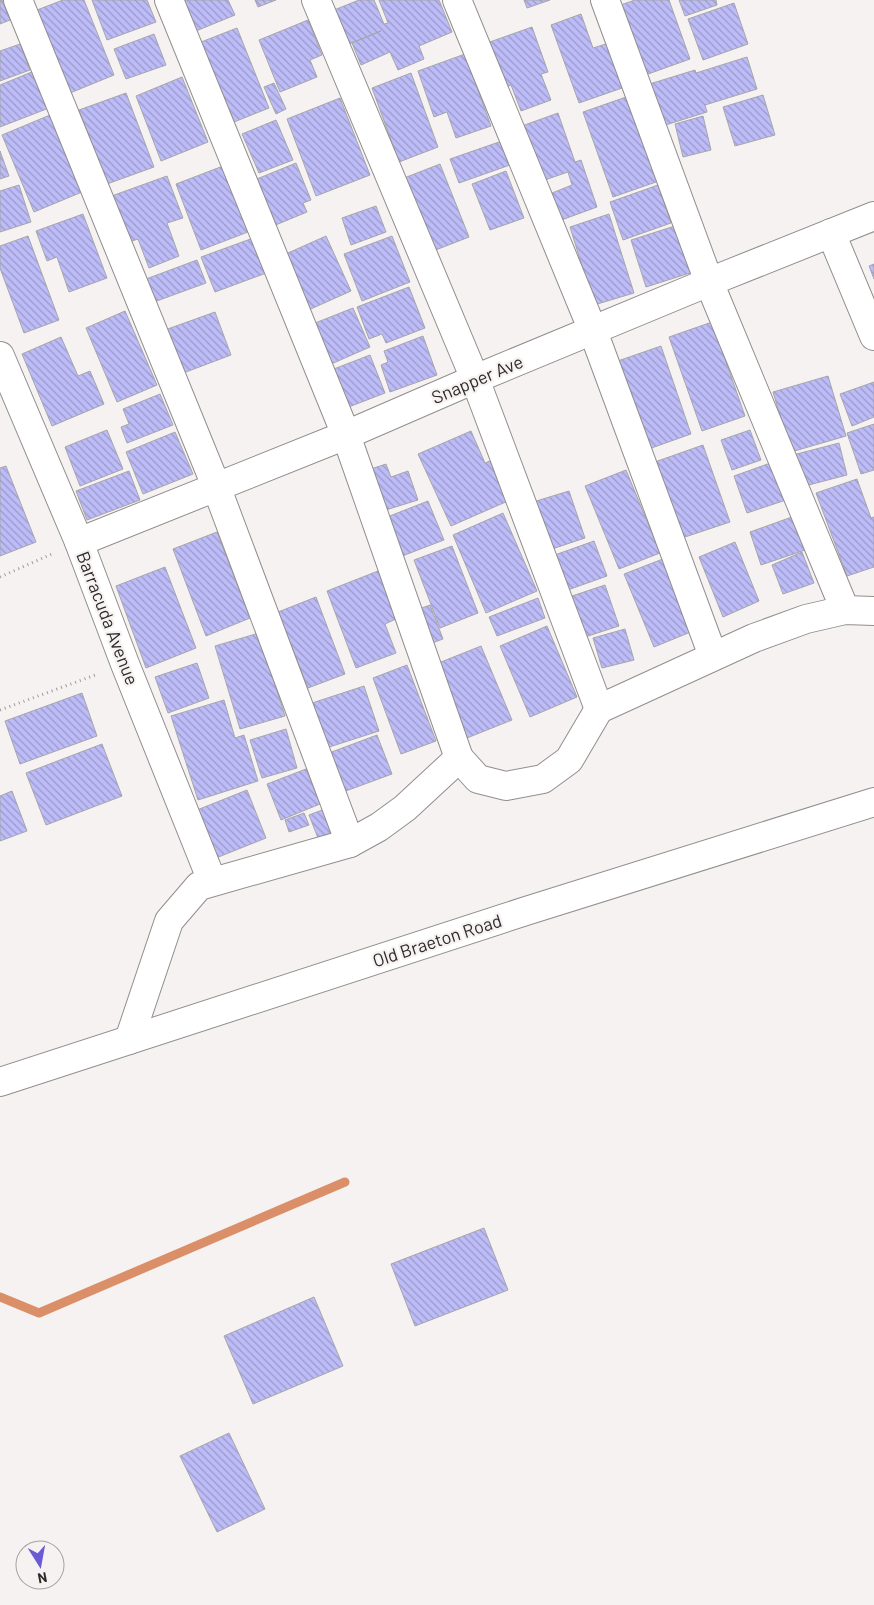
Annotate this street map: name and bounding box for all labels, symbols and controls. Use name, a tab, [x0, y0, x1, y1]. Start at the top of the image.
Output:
street label: Snapper Ave	[428, 350, 526, 408]
street label: Barracuda Avenue	[72, 548, 144, 688]
street label: Old Braeton Road	[370, 909, 504, 971]
north arrow	[15, 1540, 65, 1590]
text: N	[36, 1569, 49, 1587]

